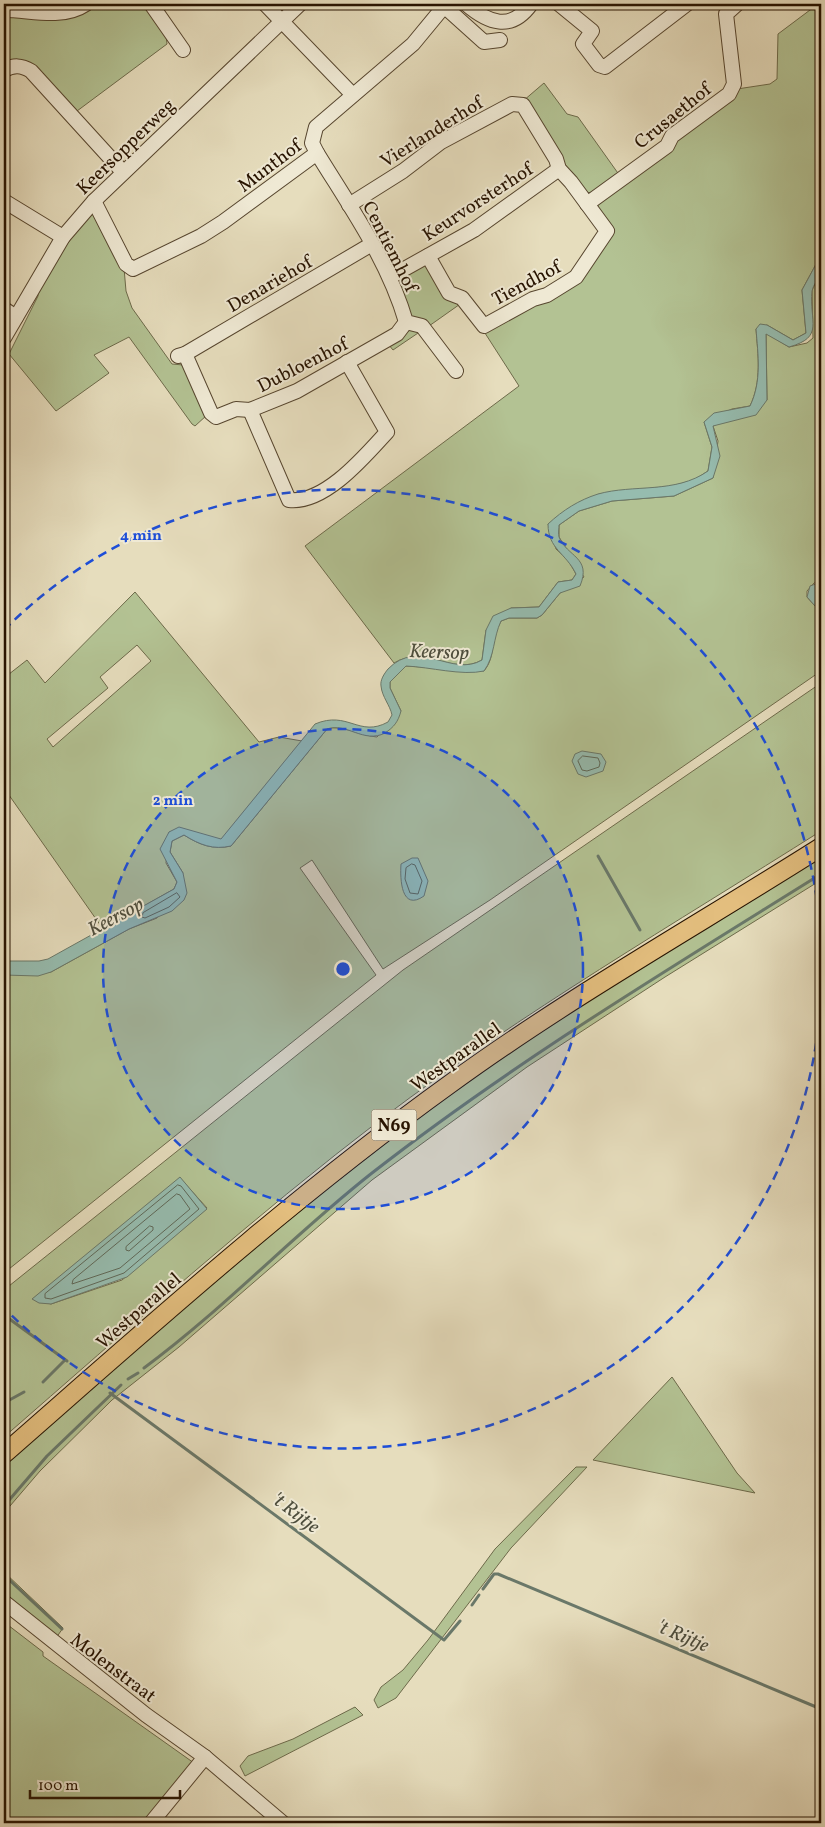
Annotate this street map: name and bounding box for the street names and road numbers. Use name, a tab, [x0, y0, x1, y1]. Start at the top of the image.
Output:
street label: Crusaethof	[629, 76, 718, 156]
street label: Vierlanderhof	[376, 90, 490, 175]
street label: Keersopperweg	[71, 94, 182, 201]
street label: Munthof	[233, 133, 309, 199]
street label: Keurvorsterhof	[418, 156, 540, 248]
street label: Centiemhof	[355, 197, 424, 298]
street label: Denariehof	[223, 249, 319, 320]
street label: Tiendhof	[488, 254, 567, 313]
street label: Dubloenhof	[253, 331, 354, 400]
street label: Westparallel	[406, 1017, 507, 1098]
road number: N69	[372, 1110, 416, 1140]
street label: Westparallel	[91, 1267, 188, 1356]
street label: Molenstraat	[65, 1628, 161, 1710]

